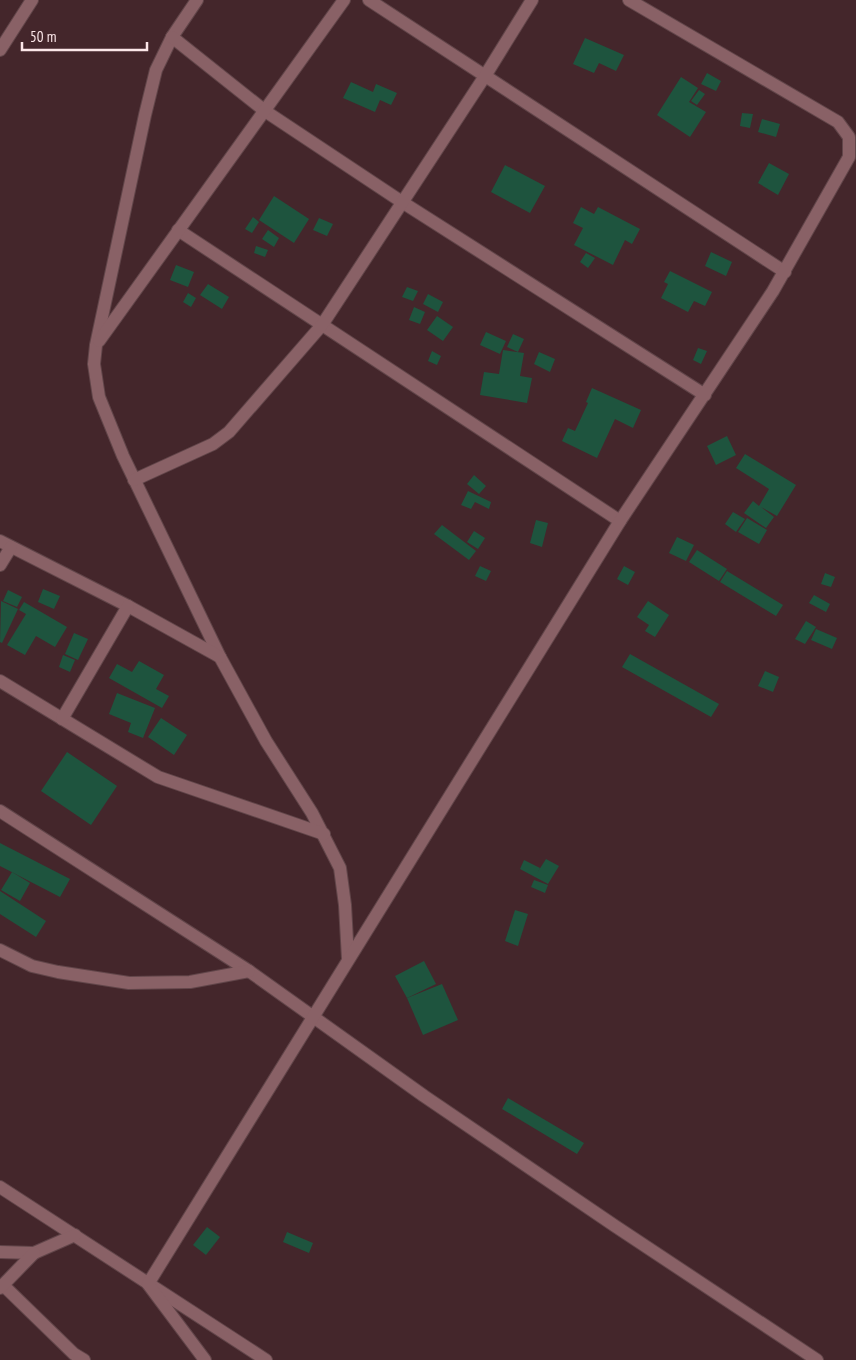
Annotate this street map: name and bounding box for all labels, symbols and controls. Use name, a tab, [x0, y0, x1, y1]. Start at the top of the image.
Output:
scale bar	[22, 20, 148, 52]
text: 50 m	[30, 27, 56, 46]

